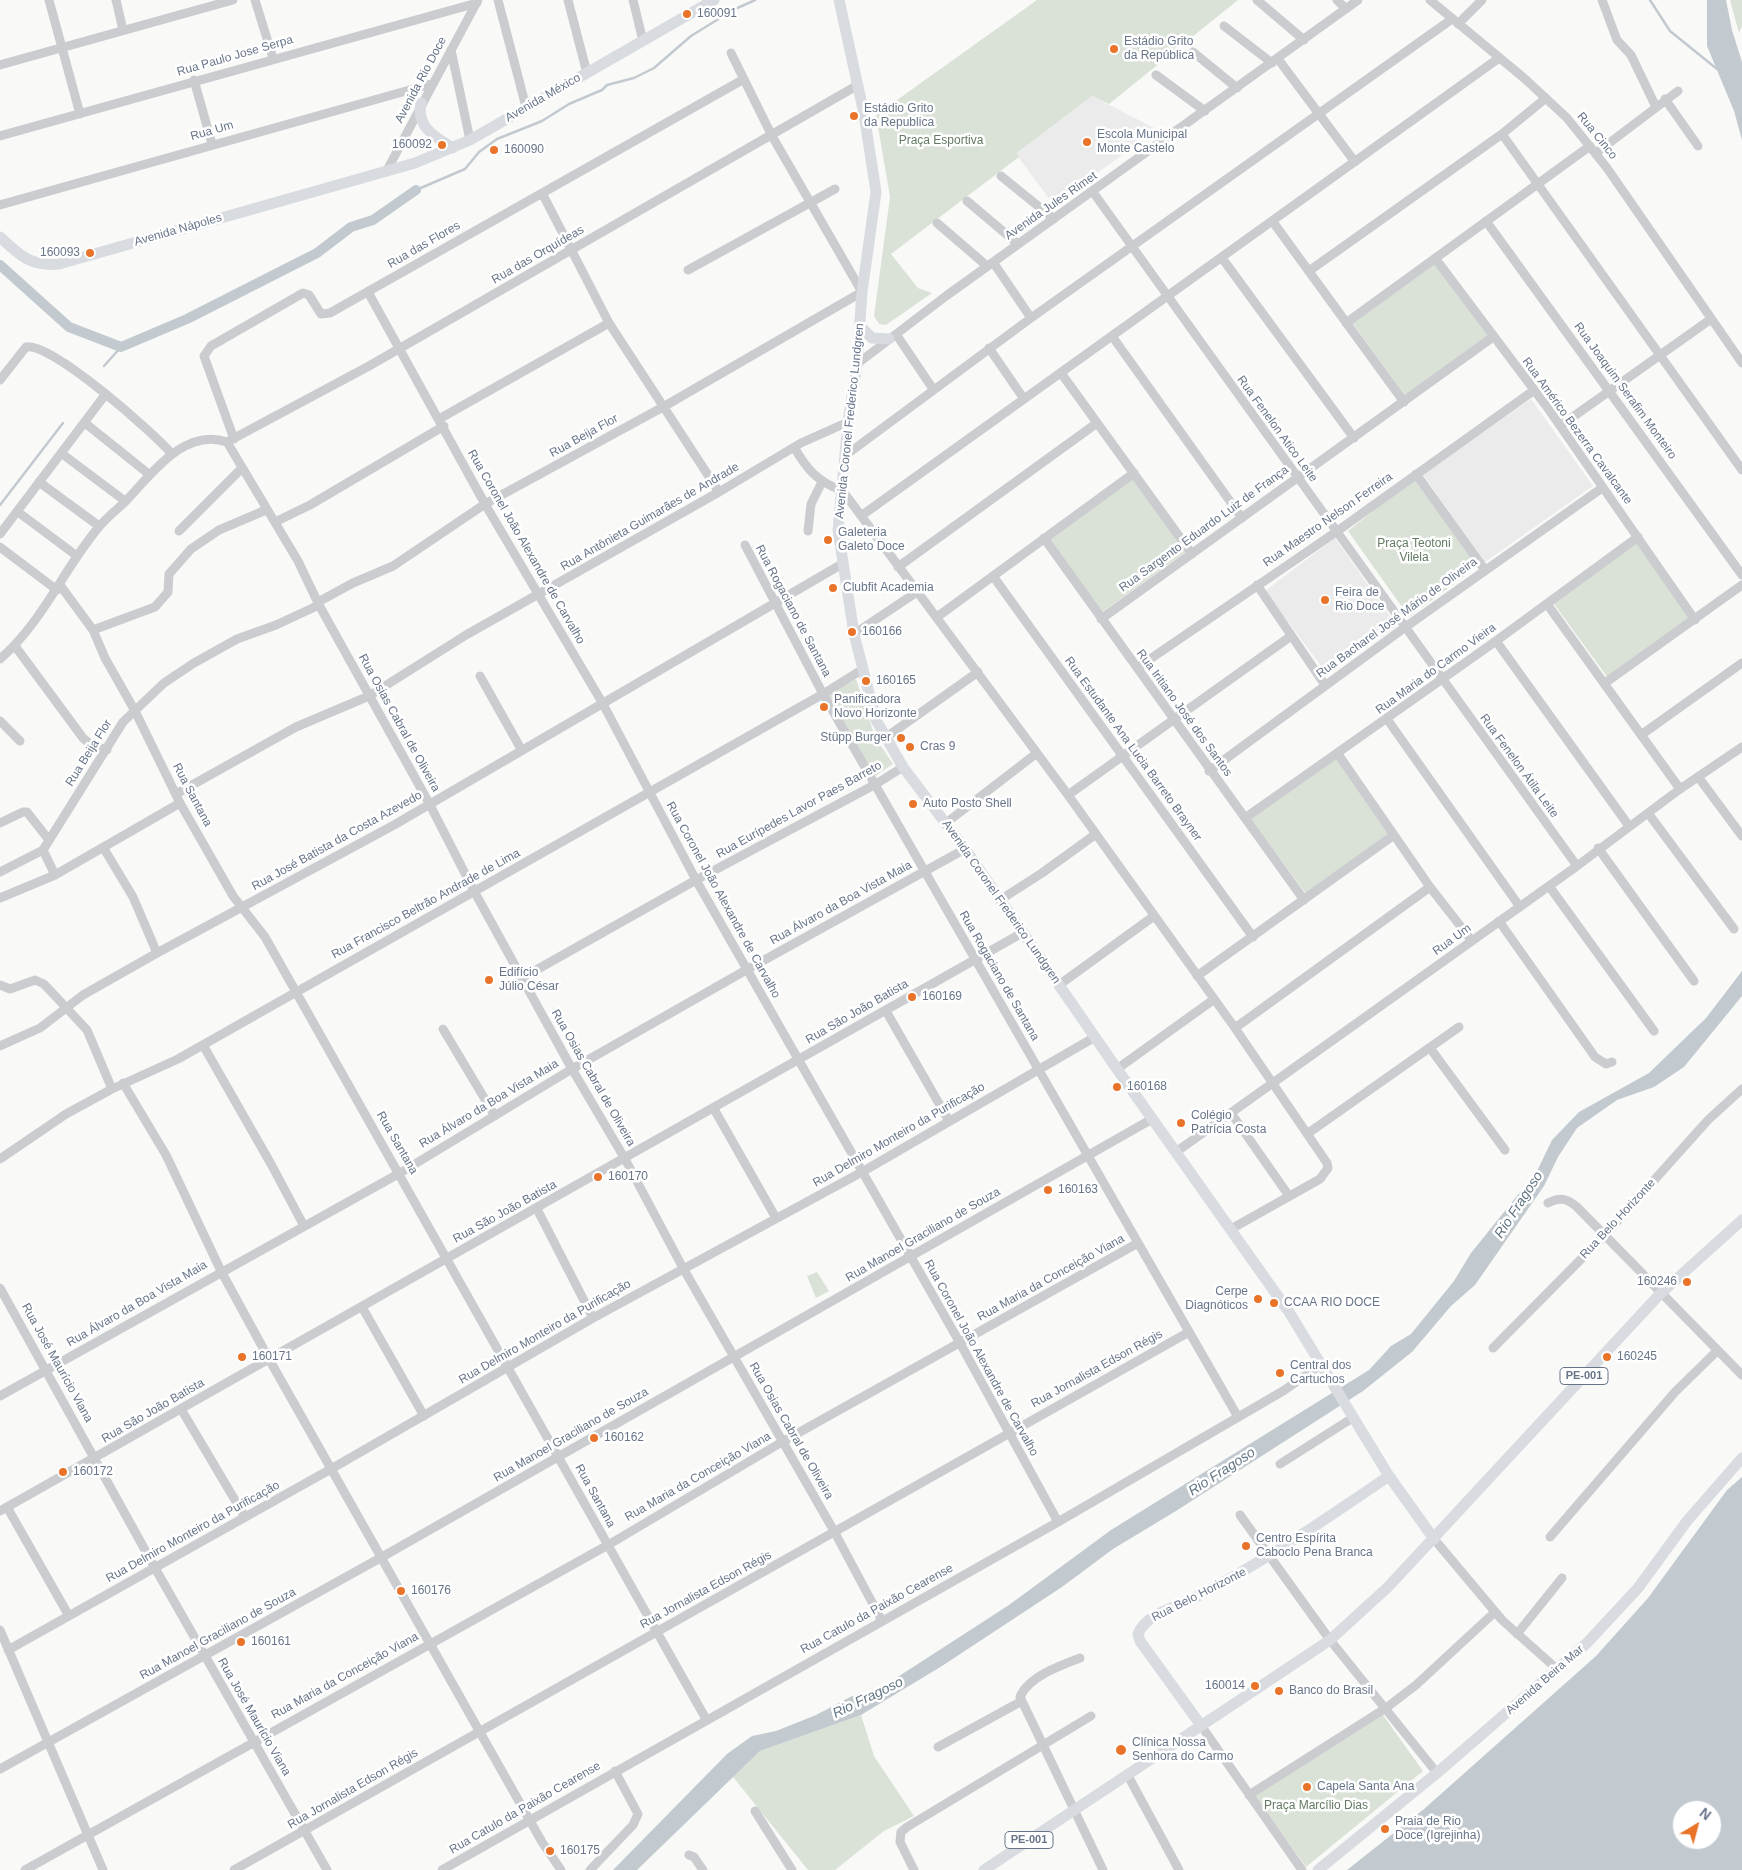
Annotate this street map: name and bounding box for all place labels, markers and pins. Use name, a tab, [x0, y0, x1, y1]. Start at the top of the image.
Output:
place label: 160091	[697, 7, 737, 21]
marker: 160091	[681, 8, 693, 20]
place label: Estádio Grito da República	[1124, 35, 1194, 63]
marker: Estádio Grito da República	[1108, 43, 1120, 55]
place label: Estádio Grito da Republica	[864, 102, 934, 130]
marker: Estádio Grito da Republica	[848, 110, 860, 122]
place label: Escola Municipal Monte Castelo	[1097, 128, 1187, 156]
marker: Escola Municipal Monte Castelo	[1081, 136, 1093, 148]
place label: 160092	[392, 138, 432, 152]
marker: 160092	[436, 139, 448, 151]
place label: 160090	[504, 143, 544, 157]
marker: 160090	[488, 144, 500, 156]
place label: 160093	[40, 246, 80, 260]
marker: 160093	[84, 247, 96, 259]
place label: Galeteria Galeto Doce	[838, 526, 905, 554]
marker: Galeteria Galeto Doce	[822, 534, 834, 546]
place label: Clubfit Academia	[843, 581, 934, 595]
marker: Clubfit Academia	[827, 582, 839, 594]
place label: Feira de Rio Doce	[1335, 586, 1384, 614]
marker: Feira de Rio Doce	[1319, 594, 1331, 606]
place label: 160166	[862, 625, 902, 639]
marker: 160166	[846, 626, 858, 638]
place label: 160165	[876, 674, 916, 688]
marker: 160165	[860, 675, 872, 687]
place label: Panificadora Novo Horizonte	[834, 693, 917, 721]
marker: Panificadora Novo Horizonte	[818, 701, 830, 713]
place label: Stüpp Burger	[820, 731, 891, 745]
marker: Stüpp Burger	[895, 732, 907, 744]
place label: Cras 9	[920, 740, 955, 754]
marker: Cras 9	[904, 741, 916, 753]
place label: Auto Posto Shell	[923, 797, 1012, 811]
marker: Auto Posto Shell	[907, 798, 919, 810]
place label: Edifício Júlio César	[499, 966, 559, 994]
marker: Edifício Júlio César	[483, 974, 495, 986]
place label: 160169	[922, 990, 962, 1004]
marker: 160169	[906, 991, 918, 1003]
place label: 160168	[1127, 1080, 1167, 1094]
marker: 160168	[1111, 1081, 1123, 1093]
place label: Colégio Patrícia Costa	[1191, 1109, 1266, 1137]
marker: Colégio Patrícia Costa	[1175, 1117, 1187, 1129]
place label: 160170	[608, 1170, 648, 1184]
marker: 160170	[592, 1171, 604, 1183]
place label: 160163	[1058, 1183, 1098, 1197]
marker: 160163	[1042, 1184, 1054, 1196]
place label: 160246	[1637, 1275, 1677, 1289]
marker: 160246	[1681, 1276, 1693, 1288]
place label: Cerpe Diagnóticos	[1185, 1285, 1248, 1313]
marker: Cerpe Diagnóticos	[1252, 1293, 1264, 1305]
place label: CCAA RIO DOCE	[1284, 1296, 1380, 1310]
marker: CCAA RIO DOCE	[1268, 1297, 1280, 1309]
place label: 160171	[252, 1350, 292, 1364]
place label: 160245	[1617, 1350, 1657, 1364]
marker: 160171	[236, 1351, 248, 1363]
marker: 160245	[1601, 1351, 1613, 1363]
place label: Central dos Cartuchos	[1290, 1359, 1351, 1387]
marker: Central dos Cartuchos	[1274, 1367, 1286, 1379]
place label: 160162	[604, 1431, 644, 1445]
marker: 160162	[588, 1432, 600, 1444]
place label: 160172	[73, 1465, 113, 1479]
marker: 160172	[57, 1466, 69, 1478]
place label: Centro Espírita Caboclo Pena Branca	[1256, 1532, 1373, 1560]
marker: Centro Espírita Caboclo Pena Branca	[1240, 1540, 1252, 1552]
place label: 160176	[411, 1584, 451, 1598]
marker: 160176	[395, 1585, 407, 1597]
place label: 160161	[251, 1635, 291, 1649]
marker: 160161	[235, 1636, 247, 1648]
place label: 160014	[1205, 1679, 1245, 1693]
marker: 160014	[1249, 1680, 1261, 1692]
place label: Banco do Brasil	[1289, 1684, 1373, 1698]
marker: Banco do Brasil	[1273, 1685, 1285, 1697]
place label: Clínica Nossa Senhora do Carmo	[1132, 1736, 1233, 1764]
marker: Clínica Nossa Senhora do Carmo	[1114, 1743, 1128, 1757]
place label: Capela Santa Ana	[1317, 1780, 1414, 1794]
marker: Capela Santa Ana	[1301, 1781, 1313, 1793]
place label: Praia de Rio Doce (Igrejinha)	[1395, 1815, 1480, 1843]
marker: Praia de Rio Doce (Igrejinha)	[1379, 1823, 1391, 1835]
place label: 160175	[560, 1844, 600, 1858]
marker: 160175	[544, 1845, 556, 1857]

